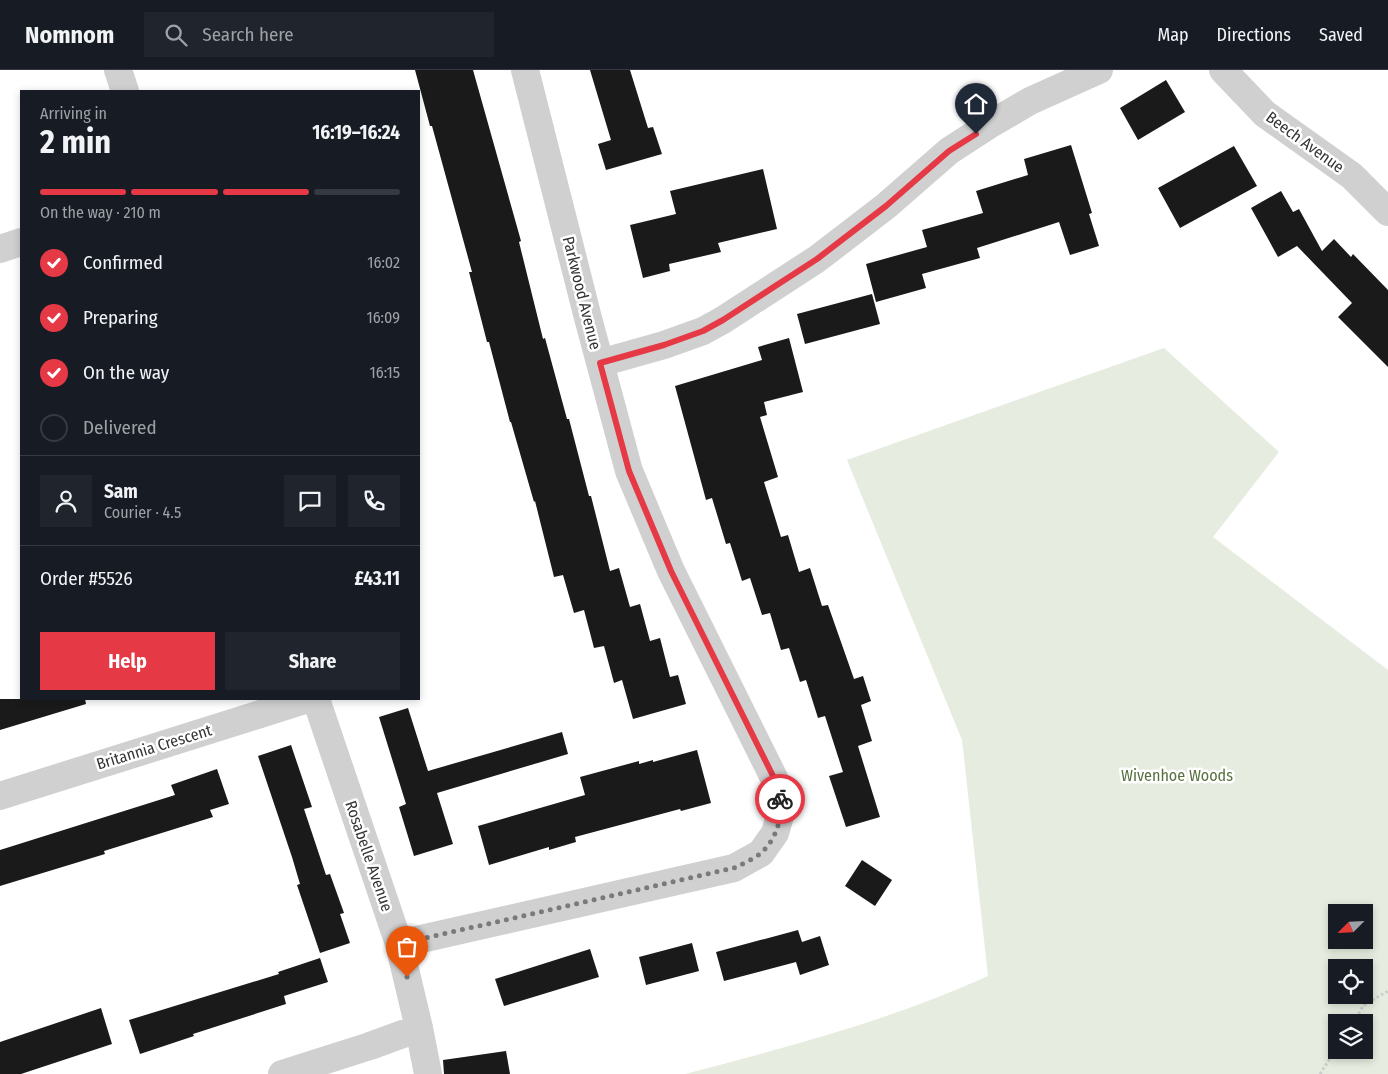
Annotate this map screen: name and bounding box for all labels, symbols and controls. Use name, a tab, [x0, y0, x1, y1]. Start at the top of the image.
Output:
search box	[144, 12, 494, 57]
text: Nomnom	[25, 21, 114, 49]
icon: search	[162, 21, 190, 49]
text: Search here	[202, 23, 294, 46]
text: Map	[1157, 24, 1189, 46]
text: Directions	[1217, 24, 1291, 46]
text: Saved	[1319, 24, 1363, 46]
pin	[955, 83, 997, 134]
icon: home	[962, 90, 990, 118]
text: Arriving in	[40, 104, 107, 123]
street label: Beech Avenue	[1262, 107, 1348, 177]
text: 16:19–16:24	[312, 121, 400, 144]
text: 2 min	[40, 123, 111, 161]
text: On the way · 210 m	[40, 203, 161, 222]
street label: Parkwood Avenue	[559, 234, 605, 352]
icon: check	[40, 249, 68, 277]
text: Confirmed	[83, 251, 163, 274]
text: 16:02	[367, 253, 400, 272]
icon: check	[40, 304, 68, 332]
text: Preparing	[83, 306, 158, 329]
text: 16:09	[366, 308, 400, 327]
icon: check	[40, 359, 68, 387]
text: On the way	[83, 361, 169, 384]
text: 16:15	[370, 363, 400, 382]
text: Delivered	[83, 416, 157, 439]
button: person	[40, 475, 92, 527]
button: chat	[284, 475, 336, 527]
button: phone	[348, 475, 400, 527]
text: Sam	[104, 480, 138, 503]
text: Courier · 4.5	[104, 503, 181, 522]
text: Order #5526	[40, 567, 133, 590]
text: £43.11	[354, 567, 400, 590]
button: Help	[40, 632, 215, 690]
button: Share	[225, 632, 400, 690]
street label: Britannia Crescent	[94, 720, 215, 774]
park label: Wivenhoe Woods	[1121, 766, 1233, 785]
courier	[755, 774, 805, 824]
icon: bike	[766, 785, 794, 813]
street label: Rosabelle Avenue	[341, 798, 397, 914]
north arrow	[1328, 904, 1372, 949]
map controls	[1328, 904, 1373, 1059]
pin	[386, 926, 428, 977]
icon: bag	[393, 933, 421, 961]
button: locate	[1328, 959, 1373, 1004]
button: layers	[1328, 1014, 1373, 1059]

